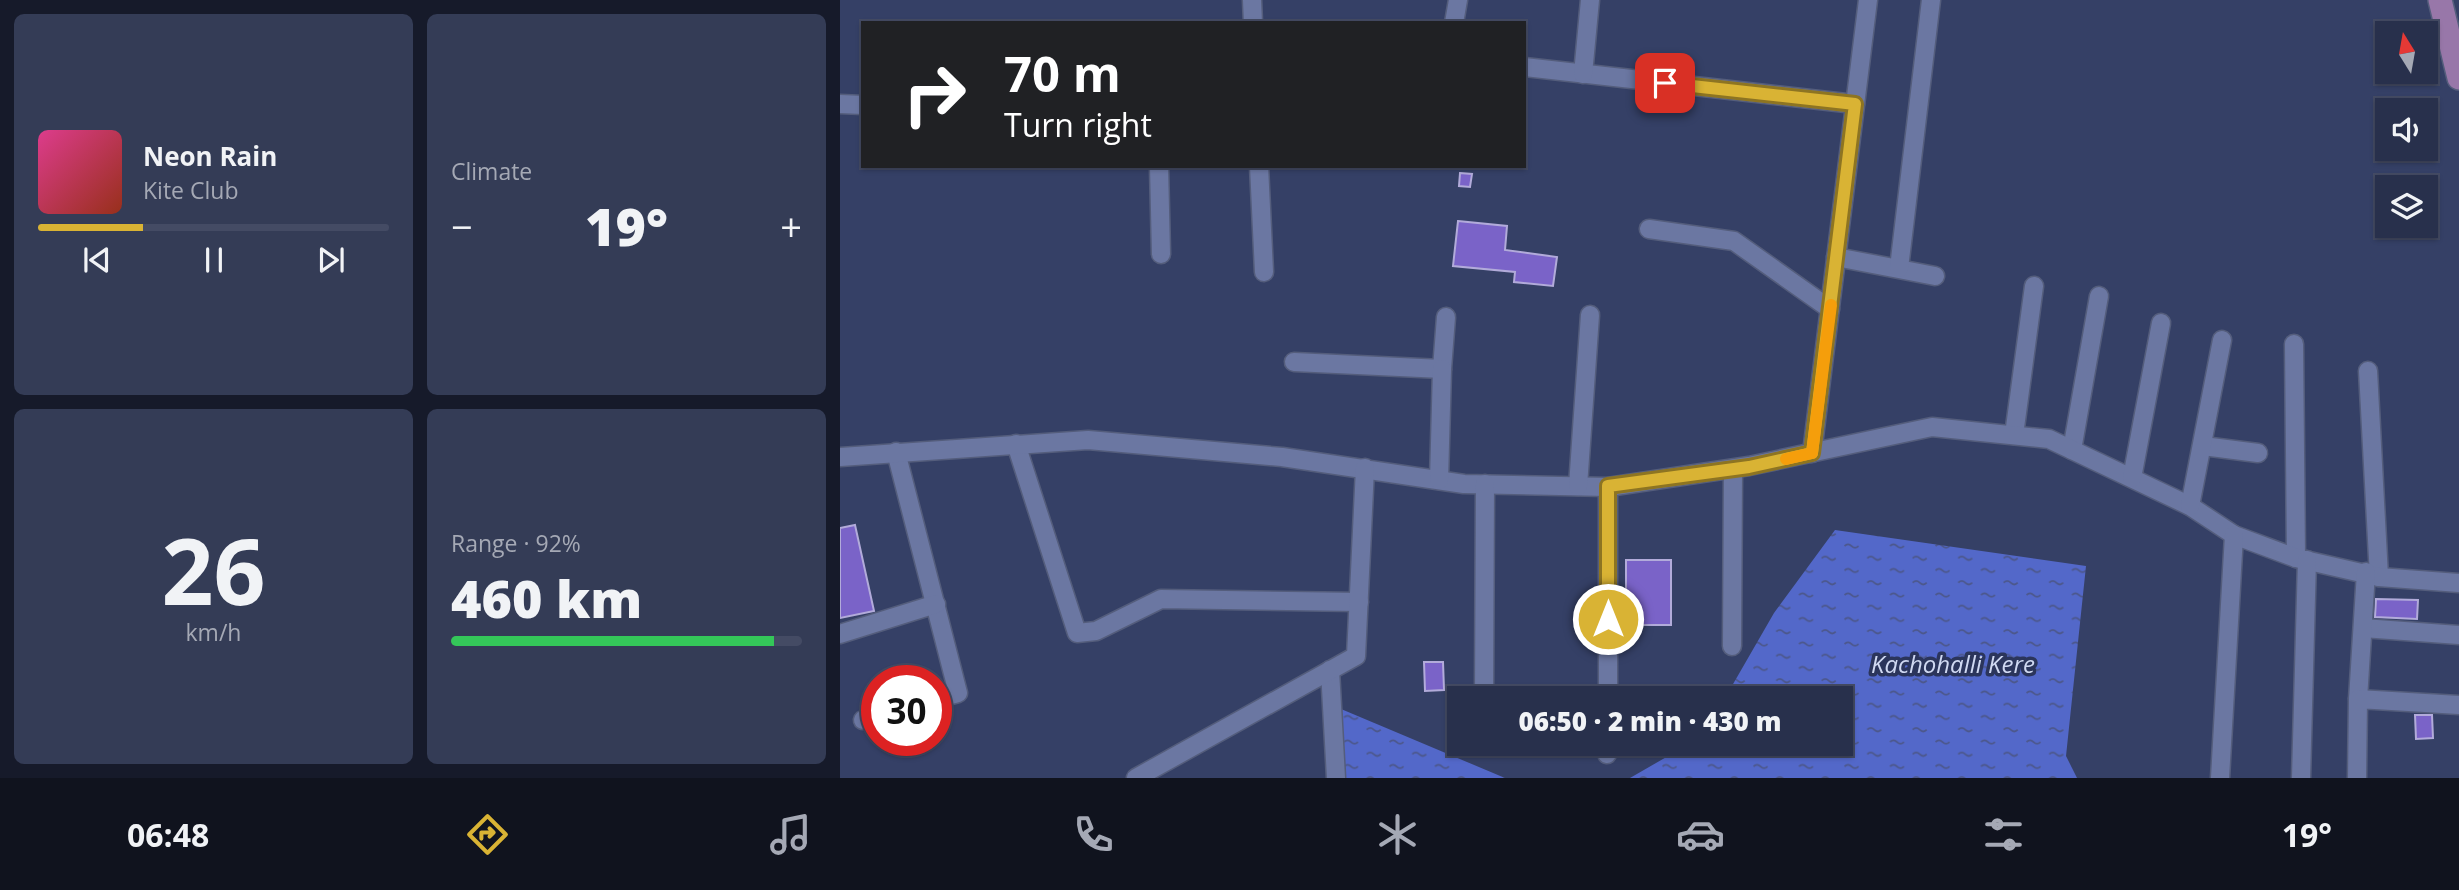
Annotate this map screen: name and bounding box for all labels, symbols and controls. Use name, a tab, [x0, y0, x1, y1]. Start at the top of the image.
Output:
north arrow	[2375, 21, 2438, 84]
map controls	[2375, 21, 2438, 238]
text: 70 m	[1004, 40, 1121, 106]
icon: right	[889, 49, 980, 140]
pin	[1635, 53, 1695, 113]
icon: arrive	[1646, 64, 1684, 102]
button: sound	[2375, 98, 2438, 161]
text: Turn right	[1004, 103, 1152, 146]
text: Neon Rain	[143, 138, 277, 174]
text: Climate	[451, 155, 532, 187]
text: Kite Club	[143, 174, 238, 206]
button: layers	[2375, 175, 2438, 238]
text: 19°	[585, 190, 668, 261]
text: −	[451, 200, 473, 252]
text: +	[780, 200, 802, 252]
icon: previous	[78, 241, 116, 279]
icon: pause	[195, 241, 233, 279]
icon: next	[312, 241, 350, 279]
text: 26	[161, 508, 266, 632]
text: Range · 92%	[451, 527, 581, 559]
text: 460 km	[451, 562, 642, 633]
position arrow	[1571, 582, 1645, 656]
text: km/h	[186, 616, 241, 648]
water label: Kachohalli Kere	[1871, 647, 2035, 680]
speed limit sign: 30	[861, 665, 952, 756]
text: 06:50 · 2 min · 430 m	[1519, 703, 1781, 739]
icon: directions	[463, 810, 512, 859]
icon: music	[766, 810, 815, 859]
icon: phone	[1069, 810, 1118, 859]
icon: climate	[1373, 810, 1422, 859]
icon: car	[1676, 810, 1725, 859]
icon: filters	[1979, 810, 2028, 859]
text: 06:48	[127, 813, 209, 856]
text: 19°	[2282, 813, 2332, 856]

